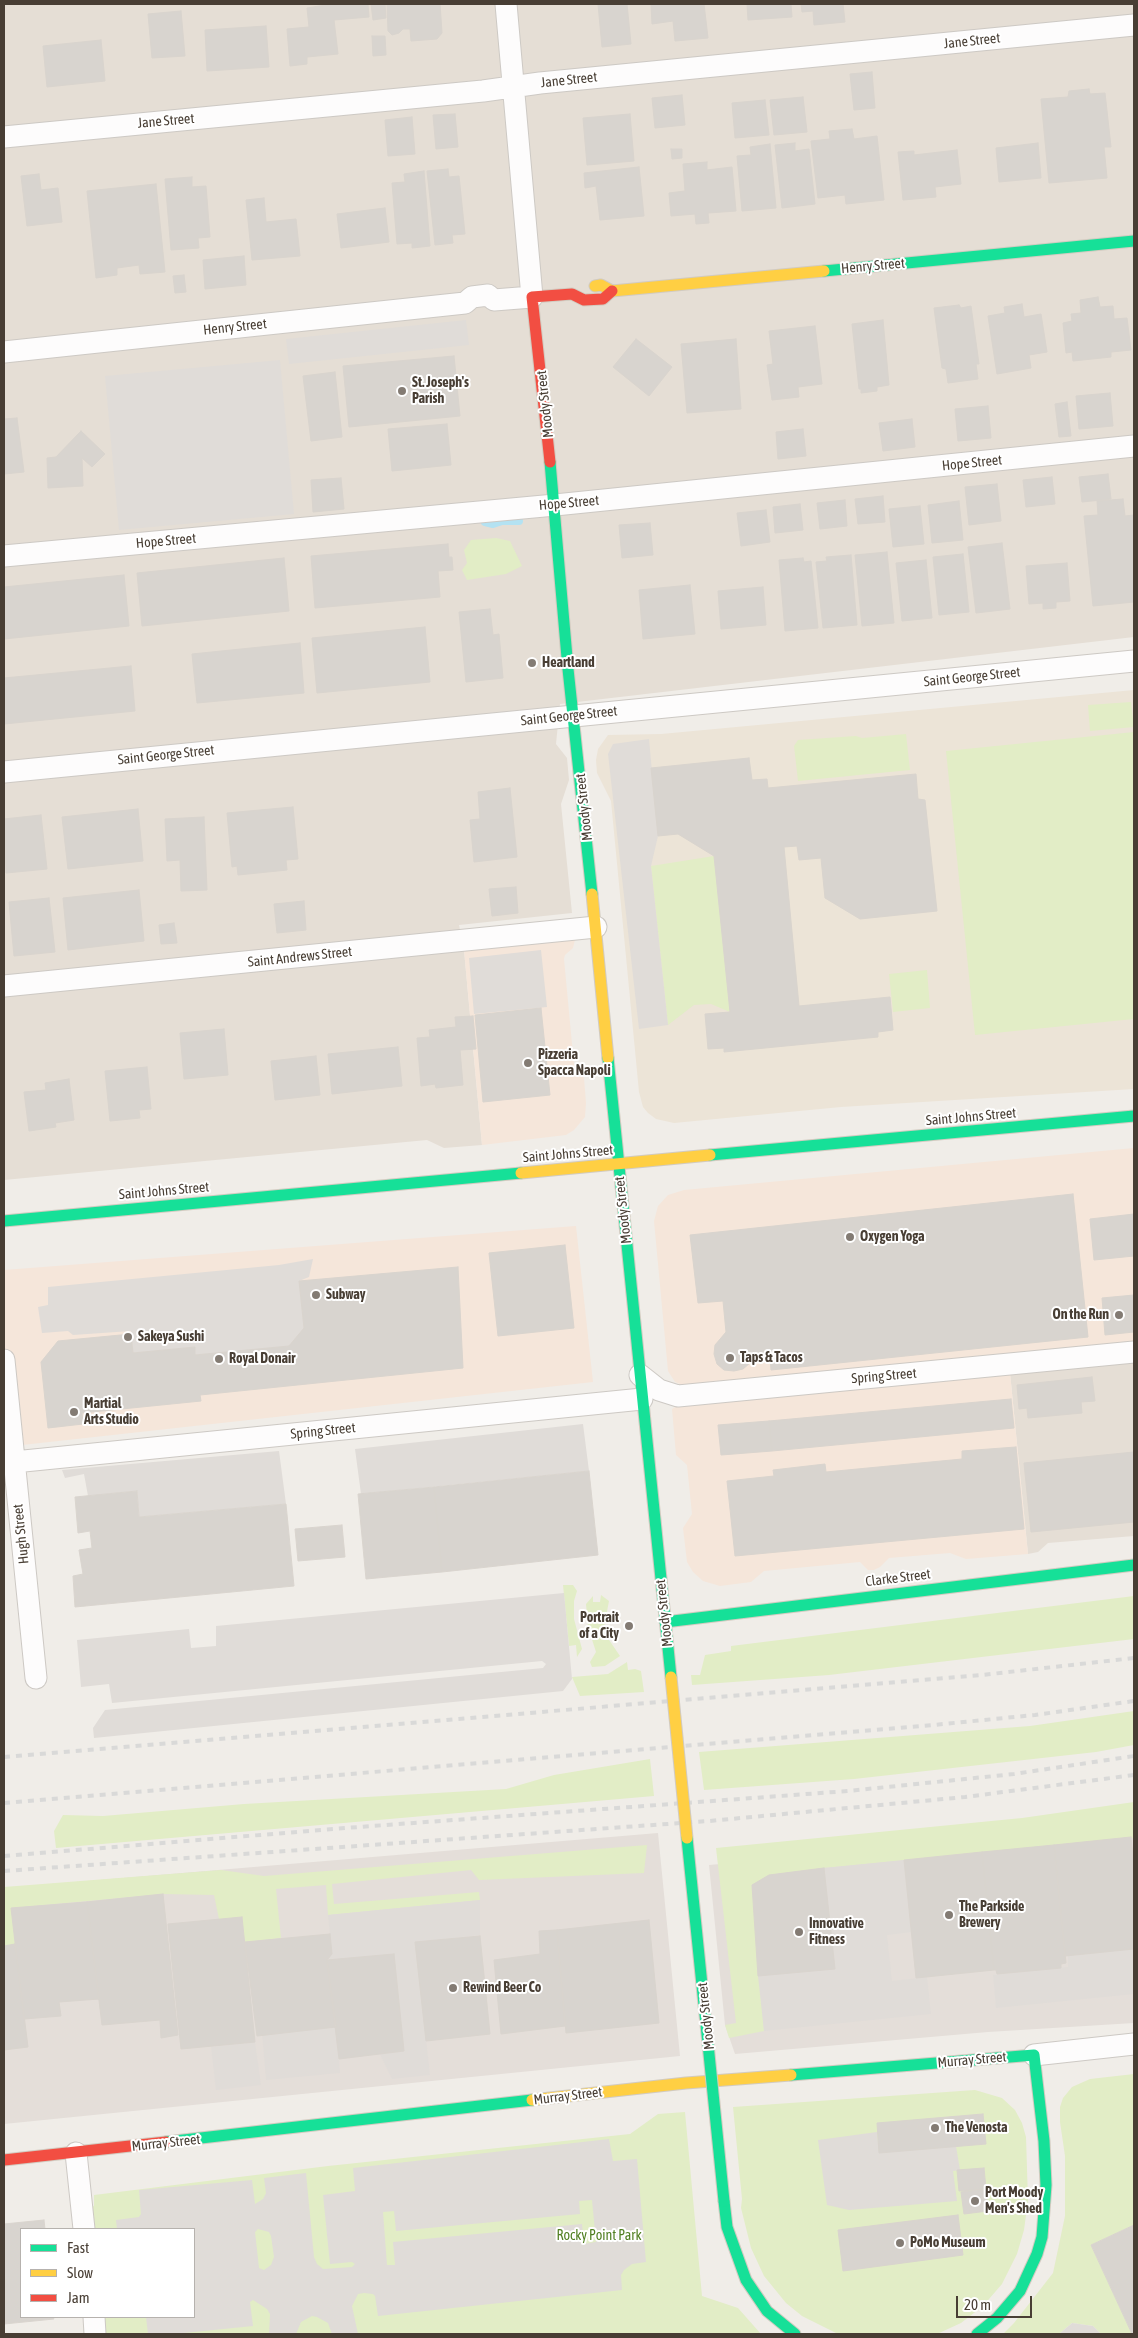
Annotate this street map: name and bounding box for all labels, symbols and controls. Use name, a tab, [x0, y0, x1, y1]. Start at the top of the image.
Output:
street label: Jane Street	[943, 30, 1001, 52]
street label: Jane Street	[540, 69, 598, 91]
street label: Jane Street	[137, 110, 195, 132]
street label: Henry Street	[840, 255, 906, 277]
street label: Henry Street	[202, 315, 268, 339]
street label: Moody Street	[533, 370, 557, 438]
place label: St. Joseph's Parish	[412, 375, 469, 408]
marker: St. Joseph's Parish	[396, 385, 408, 397]
street label: Hope Street	[941, 451, 1003, 475]
street label: Hope Street	[538, 492, 600, 514]
street label: Hope Street	[135, 530, 197, 552]
place label: Heartland	[542, 655, 595, 671]
marker: Heartland	[526, 657, 538, 669]
street label: Saint George Street	[923, 664, 1021, 690]
street label: Saint George Street	[520, 703, 618, 729]
street label: Saint George Street	[117, 742, 215, 768]
street label: Moody Street	[572, 773, 596, 841]
street label: Saint Andrews Street	[247, 943, 353, 971]
place label: Pizzeria Spacca Napoli	[538, 1047, 611, 1080]
marker: Pizzeria Spacca Napoli	[522, 1057, 534, 1069]
street label: Saint Johns Street	[925, 1105, 1017, 1129]
street label: Saint Johns Street	[522, 1142, 614, 1166]
street label: Moody Street	[611, 1176, 635, 1244]
street label: Saint Johns Street	[118, 1179, 210, 1203]
place label: Oxygen Yoga	[860, 1229, 925, 1245]
marker: Oxygen Yoga	[844, 1231, 856, 1243]
place label: Subway	[326, 1287, 366, 1303]
marker: Subway	[310, 1289, 322, 1301]
place label: On the Run	[1052, 1307, 1109, 1323]
marker: On the Run	[1113, 1309, 1125, 1321]
place label: Sakeya Sushi	[138, 1329, 204, 1345]
marker: Sakeya Sushi	[122, 1331, 134, 1343]
place label: Taps & Tacos	[740, 1350, 803, 1366]
place label: Royal Donair	[229, 1351, 295, 1367]
marker: Taps & Tacos	[724, 1352, 736, 1364]
marker: Royal Donair	[213, 1353, 225, 1365]
street label: Spring Street	[851, 1365, 917, 1387]
place label: Martial Arts Studio	[84, 1396, 139, 1428]
marker: Martial Arts Studio	[68, 1406, 80, 1418]
street label: Spring Street	[290, 1419, 356, 1443]
street label: Hugh Street	[9, 1503, 33, 1565]
street label: Clarke Street	[864, 1566, 932, 1590]
street label: Moody Street	[652, 1579, 676, 1647]
place label: Portrait of a City	[579, 1610, 619, 1642]
marker: Portrait of a City	[623, 1620, 635, 1632]
place label: The Parkside Brewery	[959, 1899, 1024, 1931]
marker: The Parkside Brewery	[943, 1909, 955, 1921]
place label: Innovative Fitness	[809, 1916, 864, 1948]
marker: Innovative Fitness	[793, 1926, 805, 1938]
place label: Rewind Beer Co	[463, 1980, 541, 1996]
marker: Rewind Beer Co	[447, 1982, 459, 1994]
street label: Moody Street	[694, 1982, 718, 2050]
street label: Murray Street	[937, 2049, 1007, 2071]
street label: Murray Street	[533, 2083, 603, 2109]
place label: The Venosta	[945, 2120, 1008, 2136]
marker: The Venosta	[929, 2122, 941, 2134]
street label: Murray Street	[131, 2131, 201, 2155]
place label: Port Moody Men's Shed	[985, 2185, 1043, 2218]
marker: Port Moody Men's Shed	[969, 2195, 981, 2207]
legend	[20, 2228, 195, 2318]
park label: Rocky Point Park	[556, 2228, 642, 2244]
place label: PoMo Museum	[910, 2235, 985, 2251]
marker: PoMo Museum	[894, 2237, 906, 2249]
text: Fast	[67, 2239, 89, 2256]
text: Slow	[67, 2264, 93, 2281]
scale bar	[958, 2286, 1034, 2318]
text: Jam	[67, 2289, 90, 2306]
text: 20 m	[964, 2296, 991, 2313]

